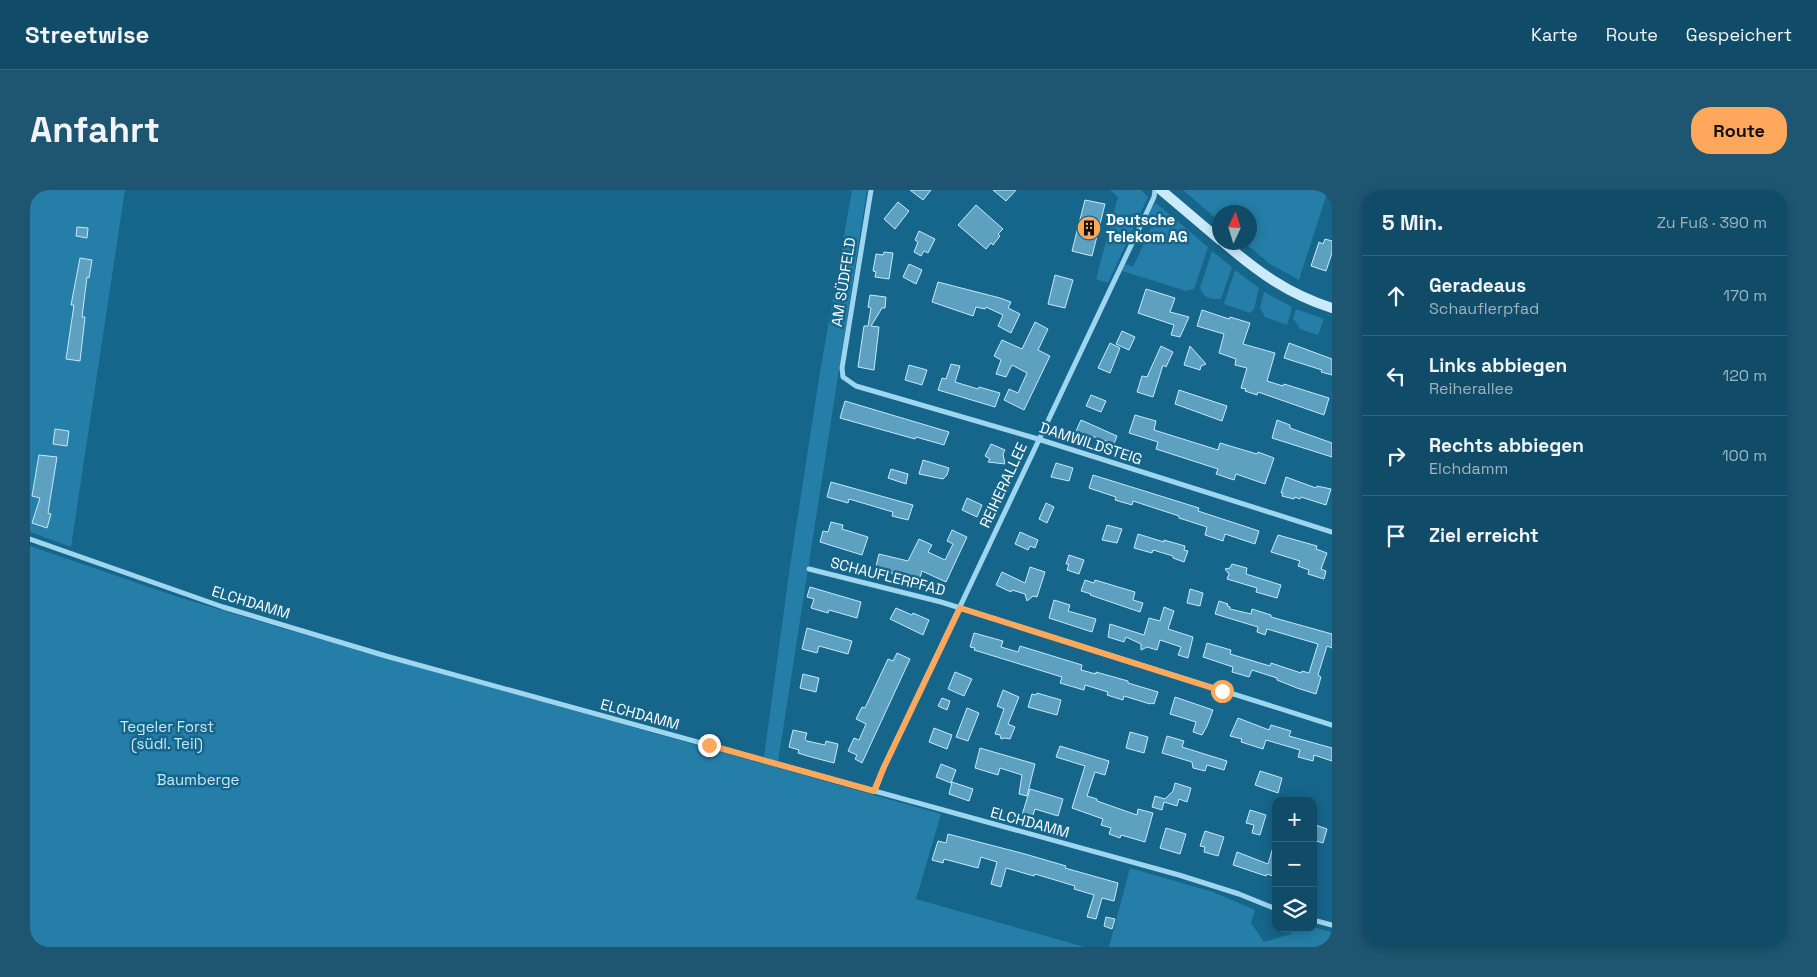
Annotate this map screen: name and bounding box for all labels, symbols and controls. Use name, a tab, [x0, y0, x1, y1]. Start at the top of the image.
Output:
text: Streetwise	[25, 19, 149, 50]
text: Karte	[1531, 23, 1578, 46]
text: Route	[1606, 23, 1658, 46]
text: Gespeichert	[1686, 23, 1792, 46]
button: Route	[1691, 107, 1787, 154]
text: Anfahrt	[30, 108, 160, 152]
north arrow	[1212, 205, 1257, 250]
text: 5 Min.	[1382, 209, 1443, 236]
place label: Deutsche Telekom AG	[1106, 210, 1188, 246]
text: Zu Fuß · 390 m	[1657, 212, 1767, 233]
building icon: Deutsche Telekom AG	[1076, 215, 1102, 241]
street label: AM SÜDFELD	[827, 236, 859, 328]
text: Geradeaus	[1429, 273, 1526, 298]
icon: ahead	[1382, 282, 1410, 310]
text: 170 m	[1723, 285, 1767, 306]
text: Schauflerpfad	[1429, 298, 1539, 319]
text: Links abbiegen	[1429, 353, 1567, 378]
icon: left	[1382, 362, 1410, 390]
text: 120 m	[1723, 365, 1767, 386]
text: Reiherallee	[1429, 378, 1514, 399]
street label: DAMWILDSTEIG	[1037, 417, 1145, 469]
text: Rechts abbiegen	[1429, 433, 1584, 458]
street label: REIHERALLEE	[975, 439, 1031, 531]
icon: right	[1382, 442, 1410, 470]
text: 100 m	[1722, 445, 1767, 466]
text: Elchdamm	[1429, 458, 1508, 479]
icon: arrive	[1382, 522, 1410, 550]
text: Ziel erreicht	[1429, 523, 1539, 548]
street label: SCHAUFLERPFAD	[828, 553, 948, 599]
street label: ELCHDAMM	[209, 581, 293, 623]
route start	[1211, 680, 1234, 703]
street label: ELCHDAMM	[598, 694, 682, 734]
park label: Tegeler Forst (südl. Teil)	[120, 717, 214, 754]
route end	[698, 734, 721, 757]
park label: Baumberge	[157, 770, 240, 789]
map controls	[1272, 797, 1317, 932]
button: +	[1272, 797, 1317, 842]
street label: ELCHDAMM	[988, 802, 1072, 842]
button: −	[1272, 842, 1317, 887]
button: layers	[1272, 887, 1317, 932]

